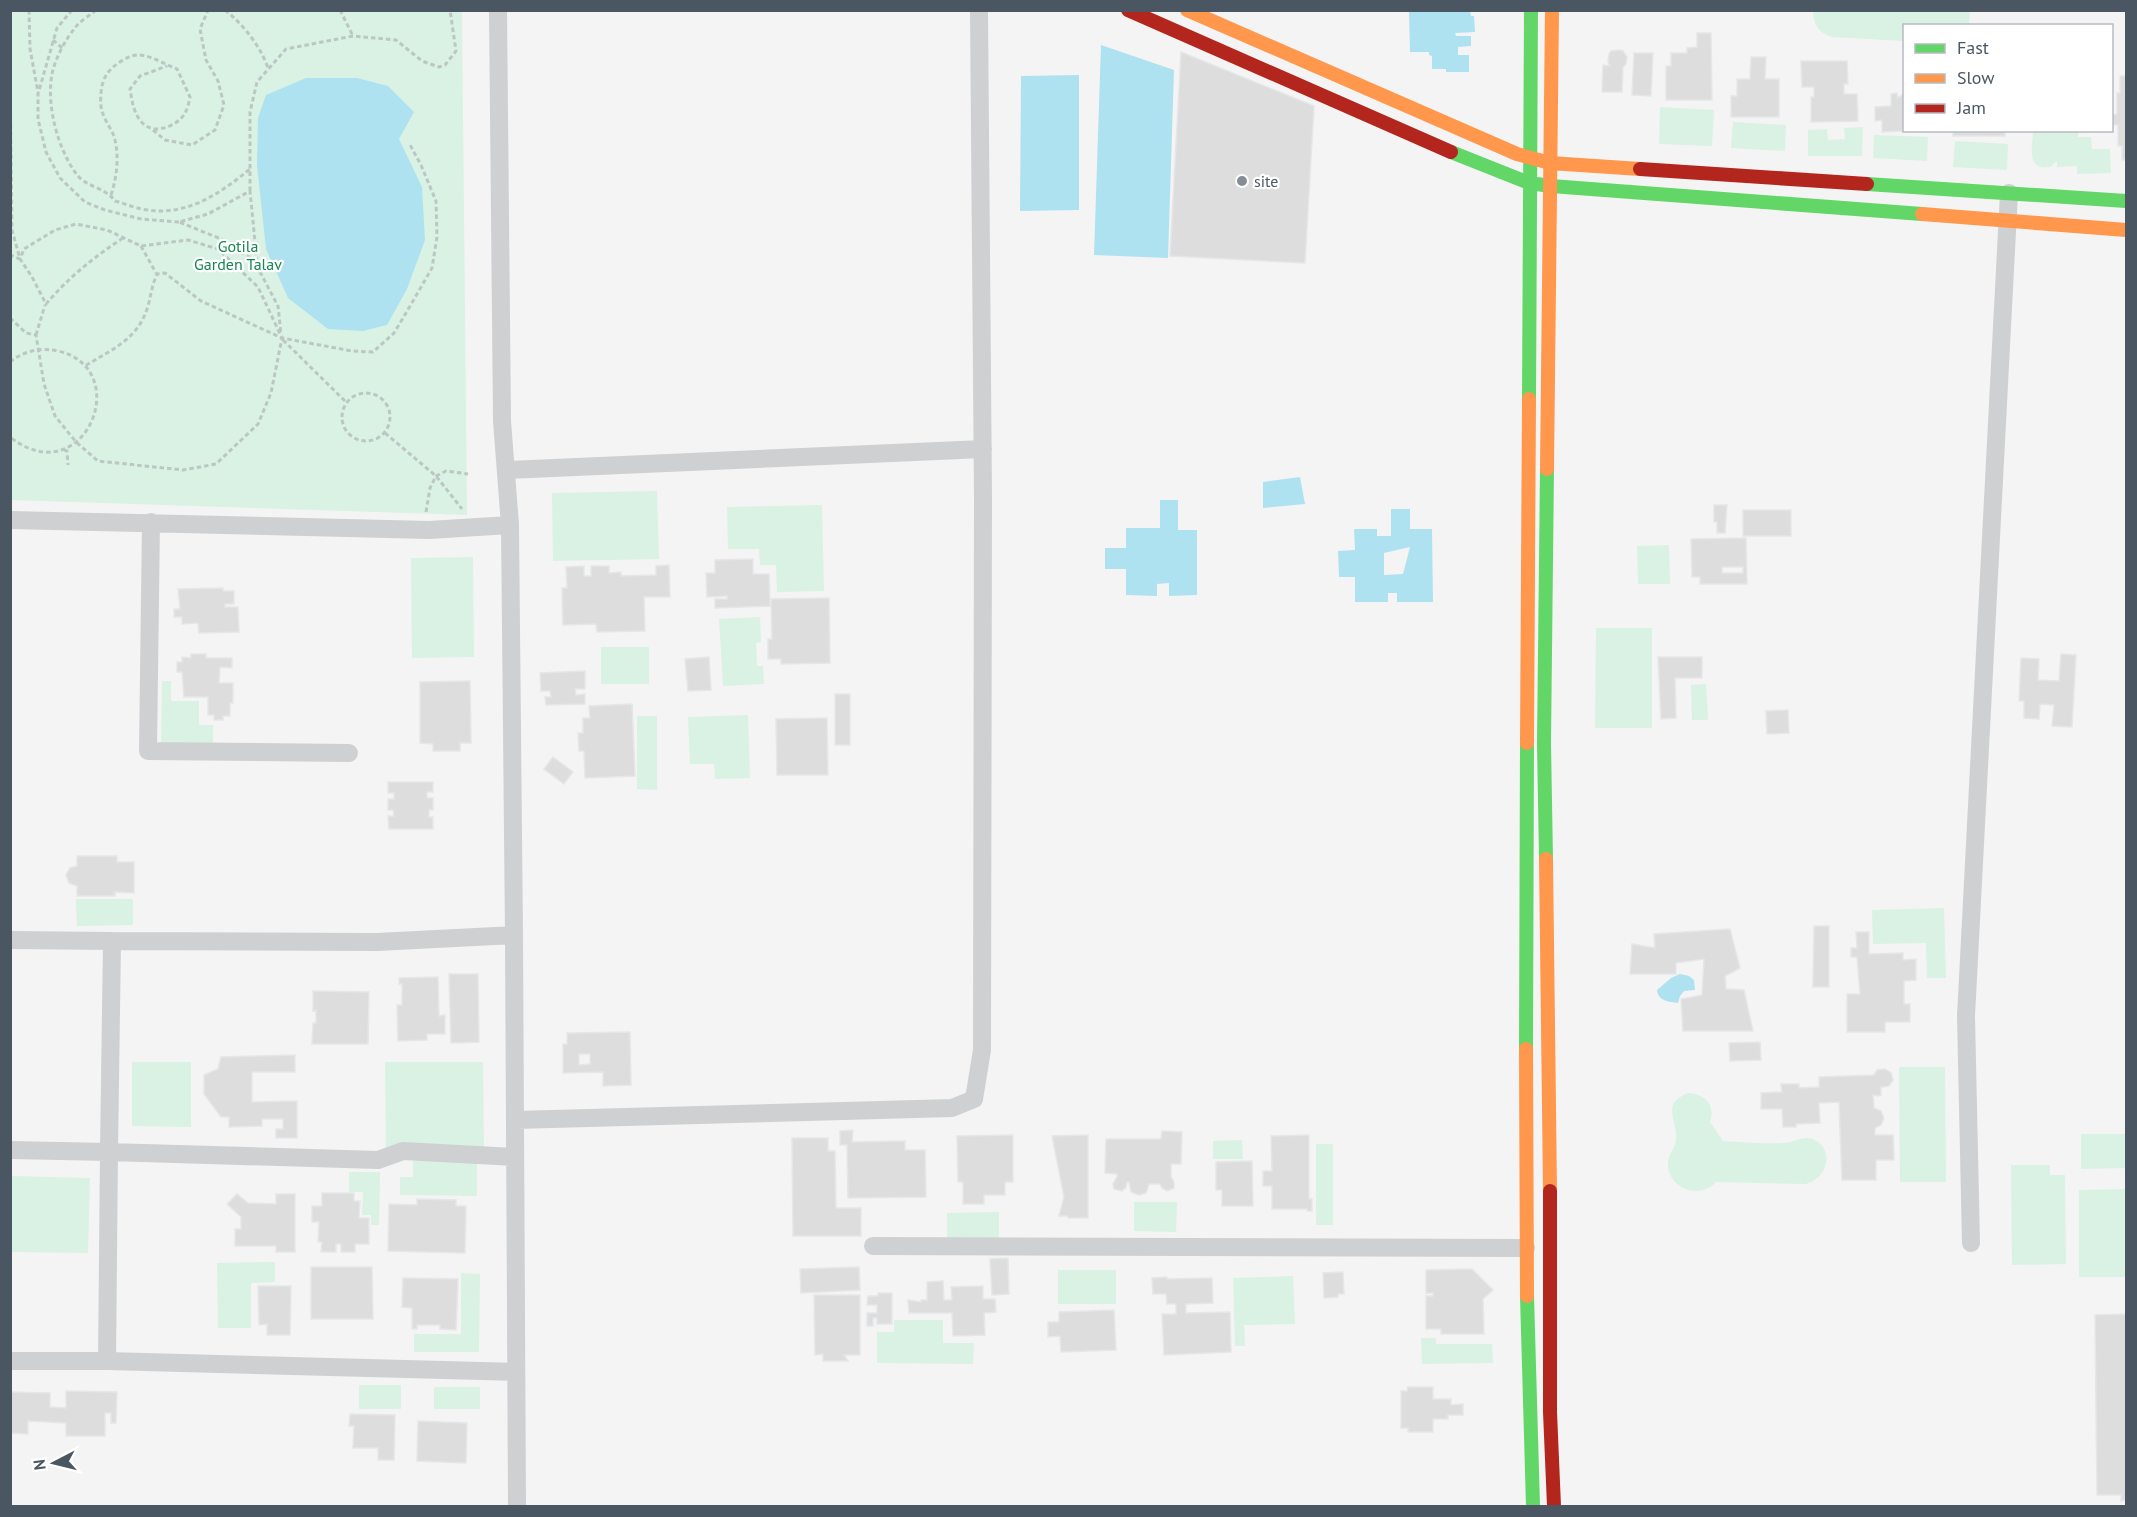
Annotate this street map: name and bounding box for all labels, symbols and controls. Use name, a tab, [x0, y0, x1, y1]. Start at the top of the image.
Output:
legend	[1903, 24, 2113, 132]
text: Fast	[1957, 36, 1989, 59]
text: Slow	[1957, 66, 1995, 89]
text: Jam	[1956, 96, 1986, 119]
place label: site	[1254, 171, 1278, 191]
marker: site	[1235, 174, 1249, 188]
park label: Gotila Garden Talav	[194, 236, 282, 274]
north arrow	[24, 1433, 84, 1493]
text: N	[29, 1458, 50, 1471]

